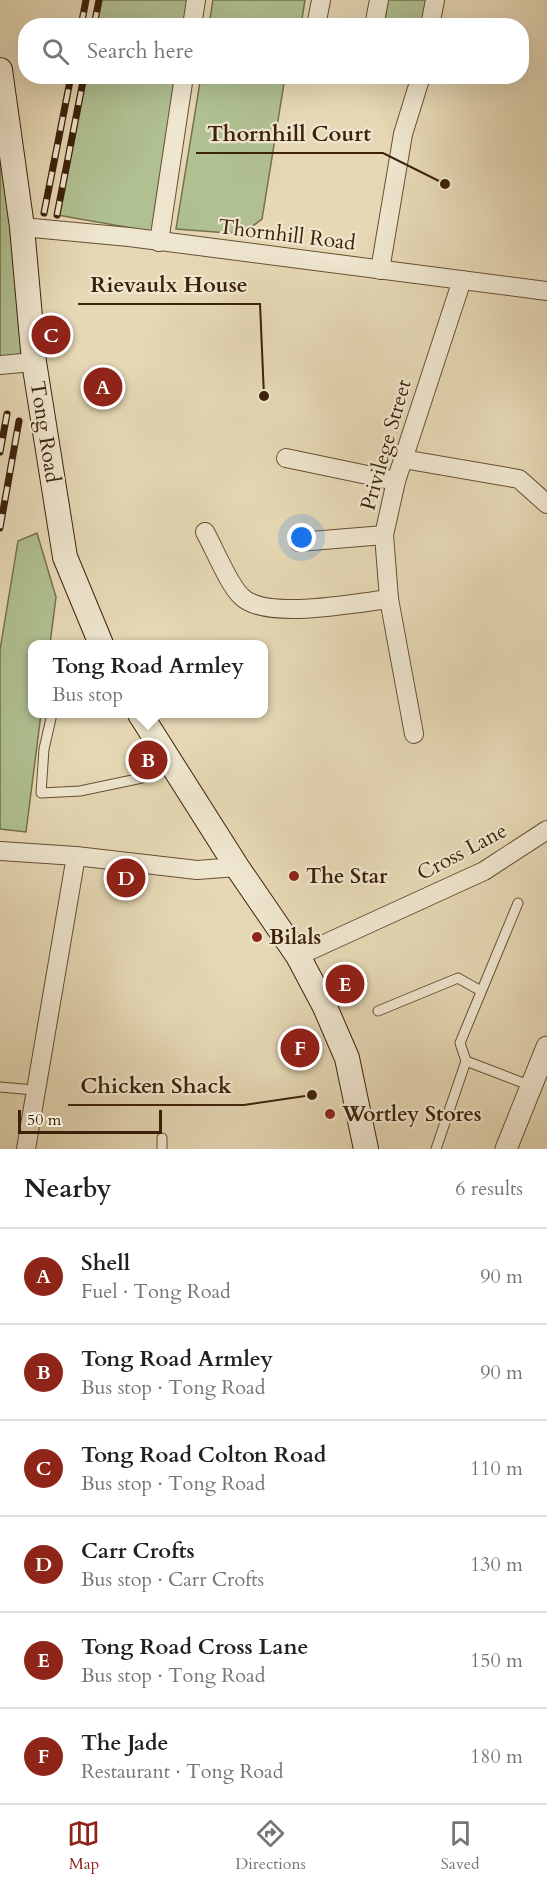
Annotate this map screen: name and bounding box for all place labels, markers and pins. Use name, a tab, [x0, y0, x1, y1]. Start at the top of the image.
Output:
callout: Thornhill Court	[196, 113, 383, 153]
callout: Rievaulx House	[78, 264, 260, 304]
pin: C	[32, 312, 70, 358]
pin: A	[84, 364, 122, 410]
pin: B	[128, 738, 168, 783]
pin: D	[106, 856, 146, 900]
place label: The Star	[306, 862, 388, 891]
marker: The Star	[287, 869, 301, 883]
place label: Bilals	[269, 923, 321, 952]
marker: Bilals	[250, 930, 264, 944]
pin: E	[326, 962, 364, 1006]
pin: F	[280, 1026, 320, 1070]
callout: Chicken Shack	[68, 1065, 244, 1105]
place label: Wortley Stores	[341, 1100, 482, 1129]
marker: Wortley Stores	[323, 1107, 337, 1121]

